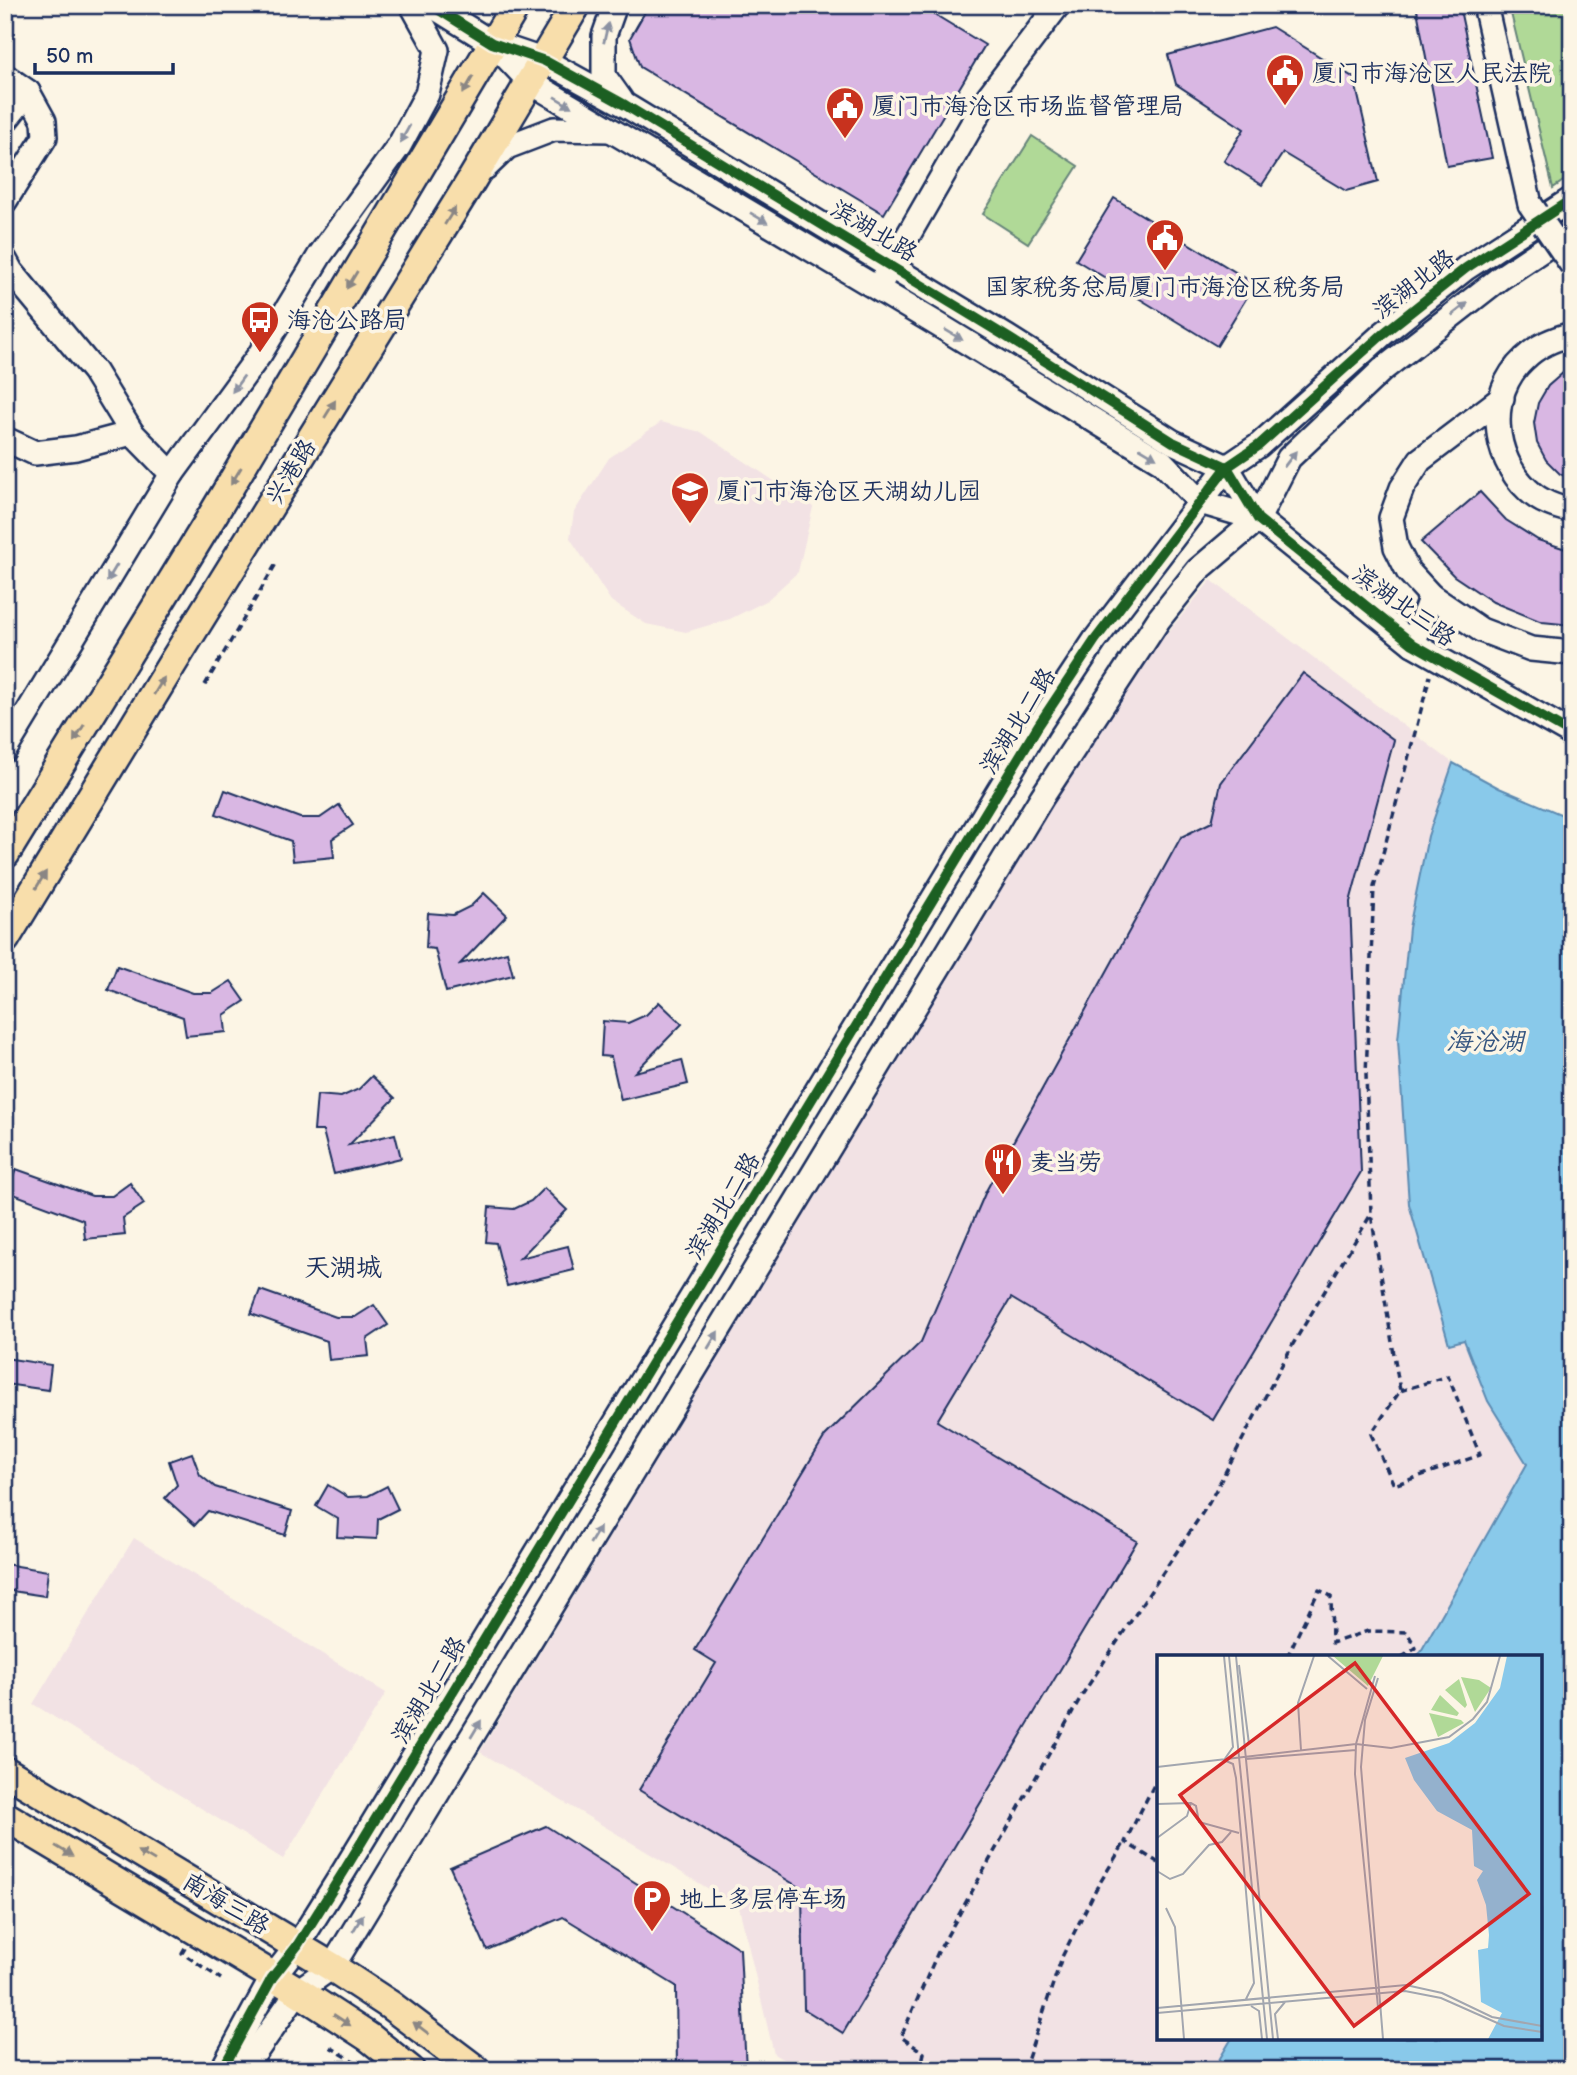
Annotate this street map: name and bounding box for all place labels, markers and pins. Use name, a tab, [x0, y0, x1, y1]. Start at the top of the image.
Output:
public building icon: 厦门市海沧区人民法院	[1264, 52, 1306, 107]
place label: 厦门市海沧区人民法院	[1312, 59, 1552, 88]
public building icon: 厦门市海沧区市场监督管理局	[824, 85, 866, 140]
place label: 厦门市海沧区市场监督管理局	[872, 92, 1184, 121]
public building icon: 国家税务总局厦门市海沧区税务局	[1144, 217, 1186, 272]
place label: 国家税务总局厦门市海沧区税务局	[985, 273, 1345, 302]
bus stop icon: 海沧公路局	[239, 299, 281, 354]
place label: 海沧公路局	[287, 306, 407, 335]
school or university icon: 厦门市海沧区天湖幼儿园	[669, 470, 711, 525]
place label: 厦门市海沧区天湖幼儿园	[717, 477, 981, 506]
restaurant icon: 麦当劳	[982, 1141, 1024, 1196]
place label: 麦当劳	[1030, 1148, 1102, 1177]
parking icon: 地上多层停车场	[631, 1878, 673, 1933]
place label: 地上多层停车场	[679, 1885, 847, 1914]

